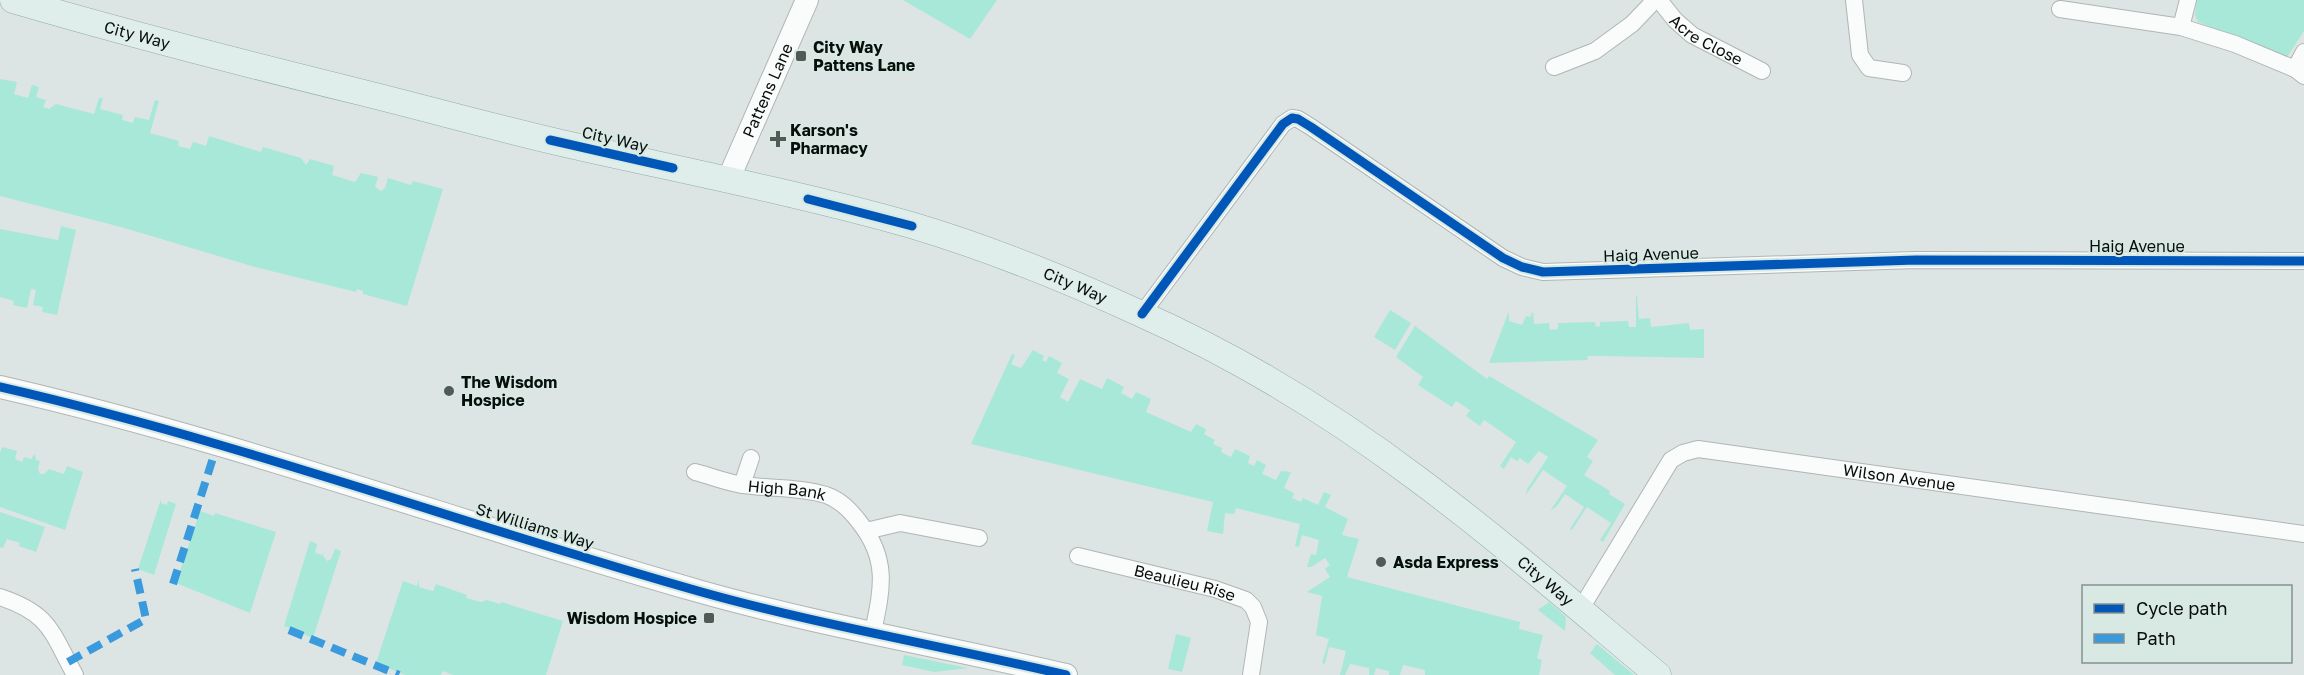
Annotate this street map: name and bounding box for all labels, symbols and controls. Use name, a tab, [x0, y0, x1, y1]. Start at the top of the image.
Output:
street label: Acre Close	[1666, 10, 1746, 69]
street label: City Way	[102, 16, 172, 53]
place label: City Way Pattens Lane	[813, 37, 915, 75]
street label: Pattens Lane	[738, 40, 797, 141]
marker: City Way Pattens Lane	[794, 49, 808, 63]
place label: Karson's Pharmacy	[790, 120, 868, 158]
street label: City Way	[580, 122, 650, 156]
marker: Karson's Pharmacy	[771, 132, 785, 146]
street label: Haig Avenue	[2089, 236, 2185, 256]
street label: Haig Avenue	[1603, 242, 1699, 266]
street label: City Way	[1041, 263, 1110, 307]
place label: The Wisdom Hospice	[461, 372, 557, 410]
marker: The Wisdom Hospice	[442, 384, 456, 398]
street label: Wilson Avenue	[1842, 459, 1957, 495]
street label: High Bank	[747, 476, 828, 505]
street label: St Williams Way	[473, 499, 597, 553]
street label: City Way	[1513, 551, 1578, 610]
place label: Asda Express	[1393, 552, 1499, 572]
marker: Asda Express	[1374, 555, 1388, 569]
street label: Beaulieu Rise	[1132, 560, 1238, 605]
legend	[2082, 585, 2292, 663]
text: Cycle path	[2136, 597, 2228, 619]
place label: Wisdom Hospice	[567, 608, 697, 628]
marker: Wisdom Hospice	[702, 611, 716, 625]
text: Path	[2136, 627, 2176, 649]

